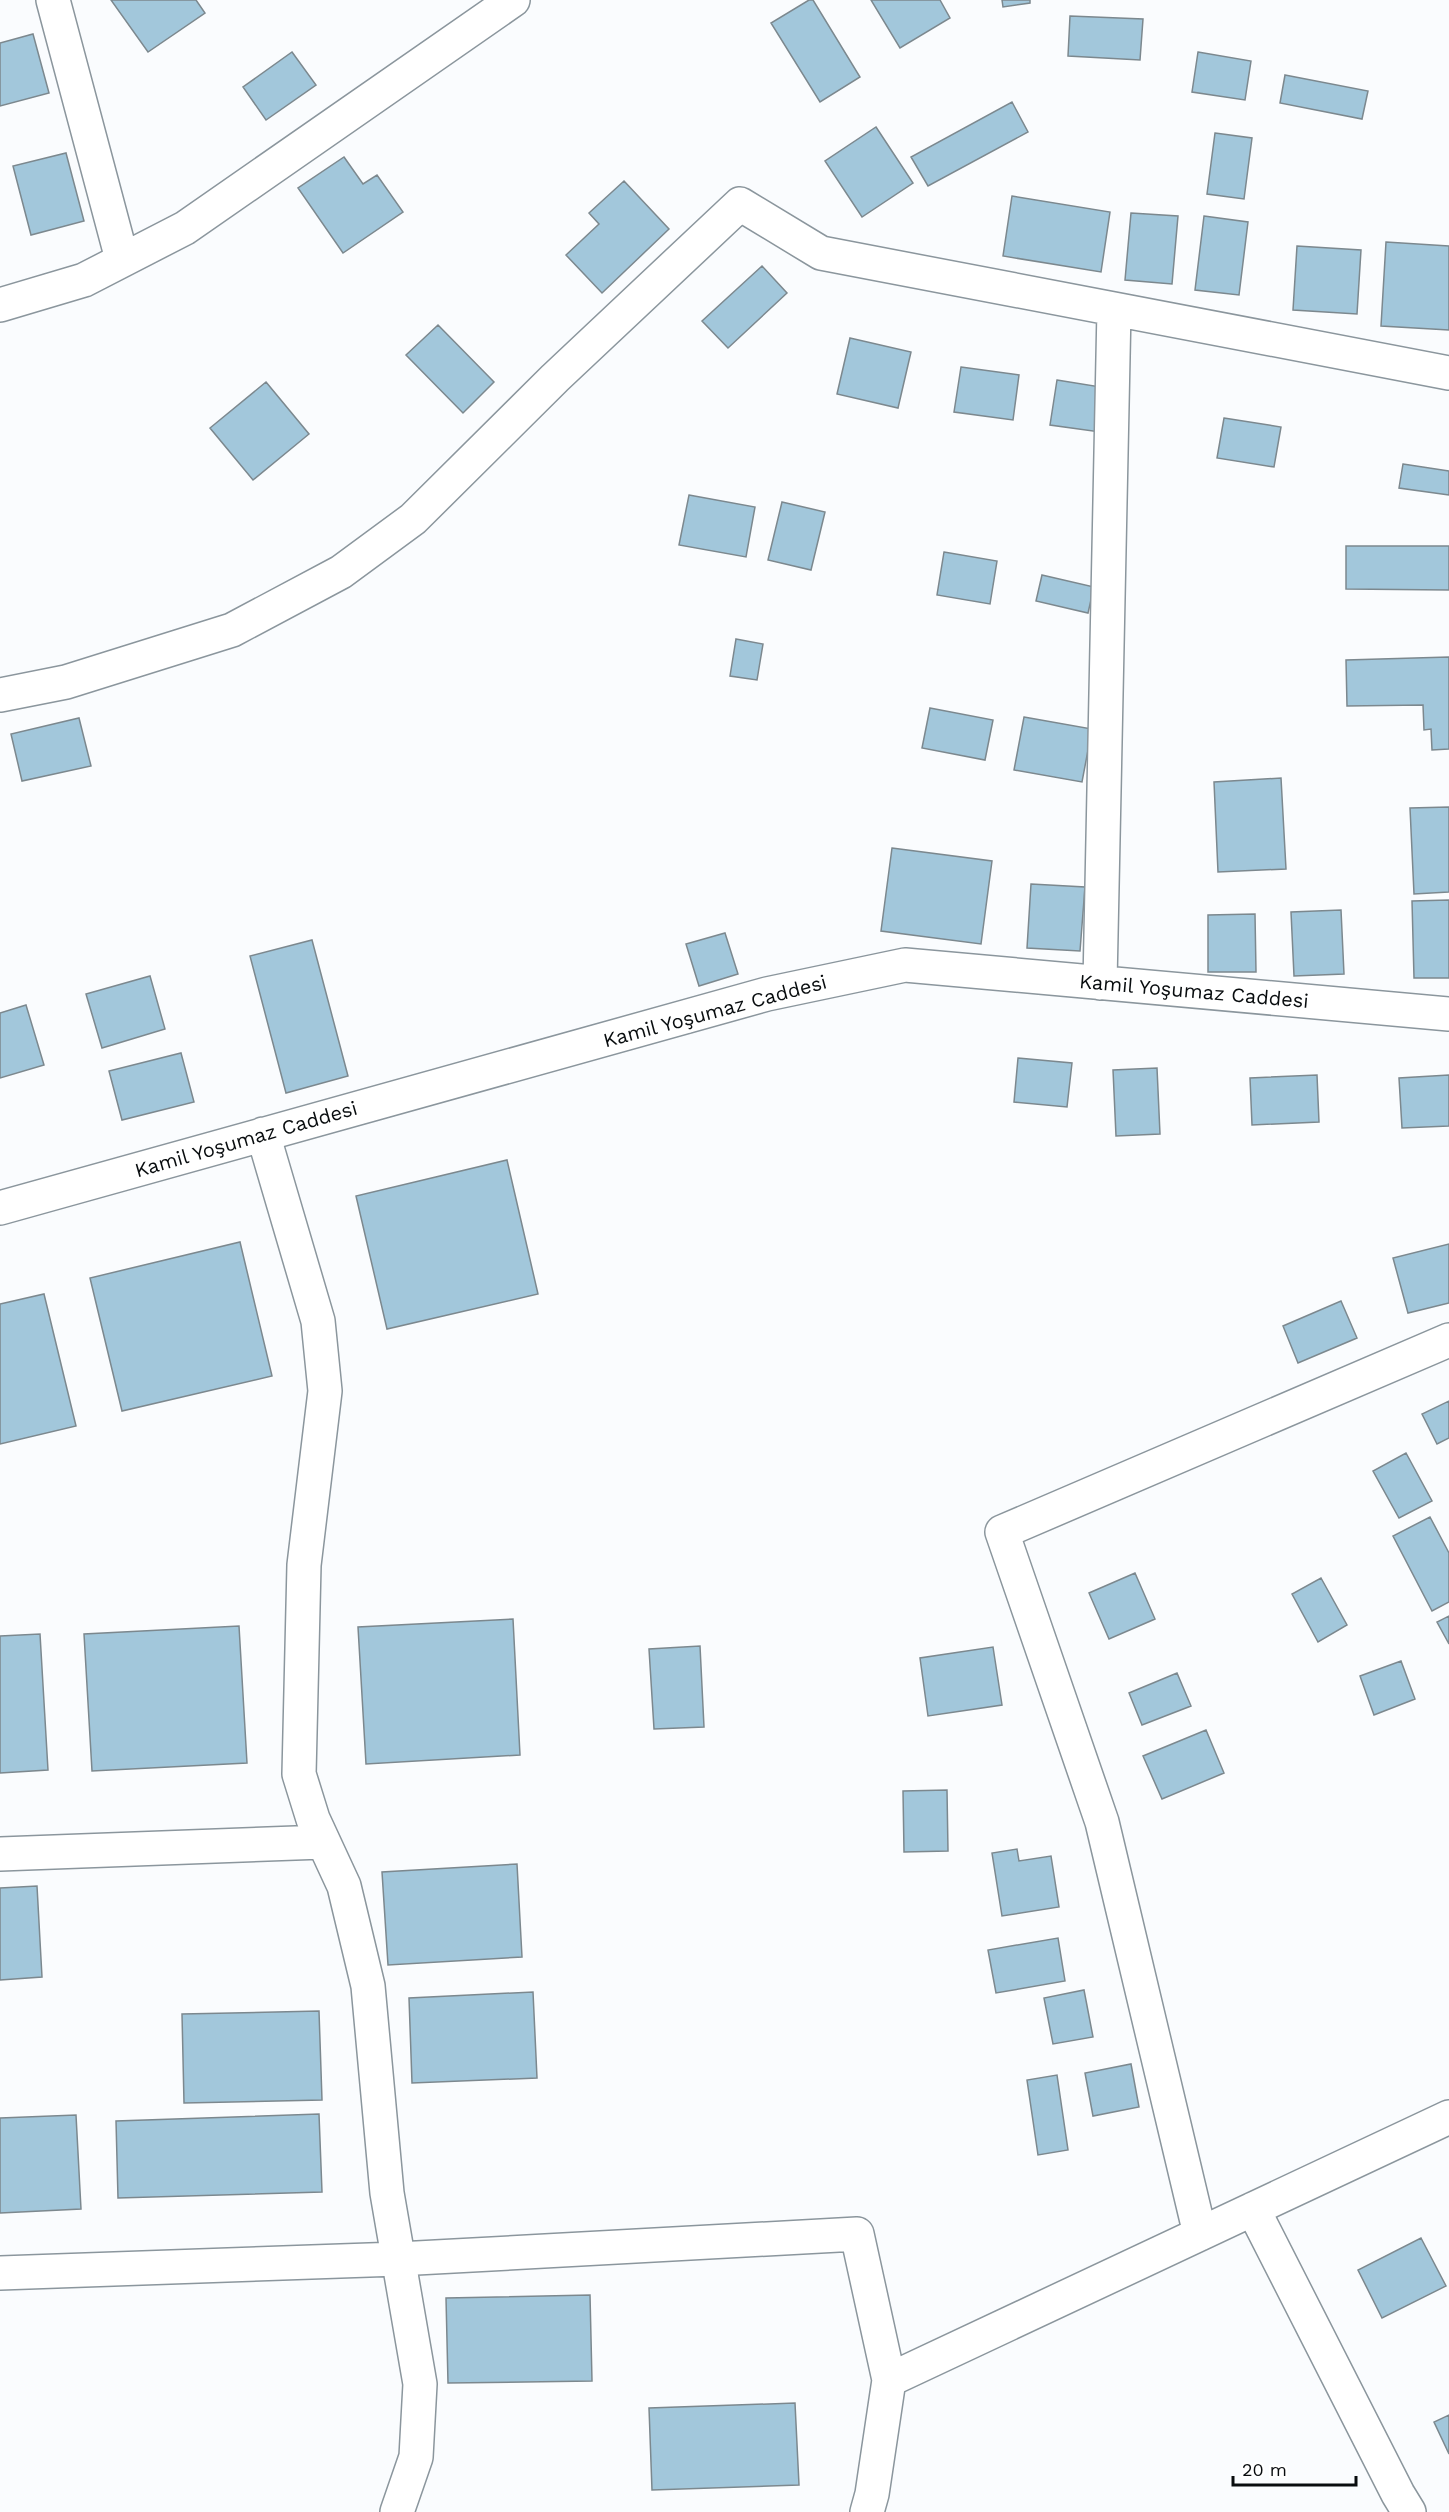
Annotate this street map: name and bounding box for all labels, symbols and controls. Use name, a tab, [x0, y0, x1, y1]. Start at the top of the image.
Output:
street label: Kamil Yoşumaz Caddesi	[1078, 969, 1310, 1013]
street label: Kamil Yoşumaz Caddesi	[601, 970, 829, 1052]
street label: Kamil Yoşumaz Caddesi	[132, 1096, 360, 1182]
scale bar	[1233, 2449, 1356, 2487]
text: 20 m	[1242, 2459, 1287, 2480]

